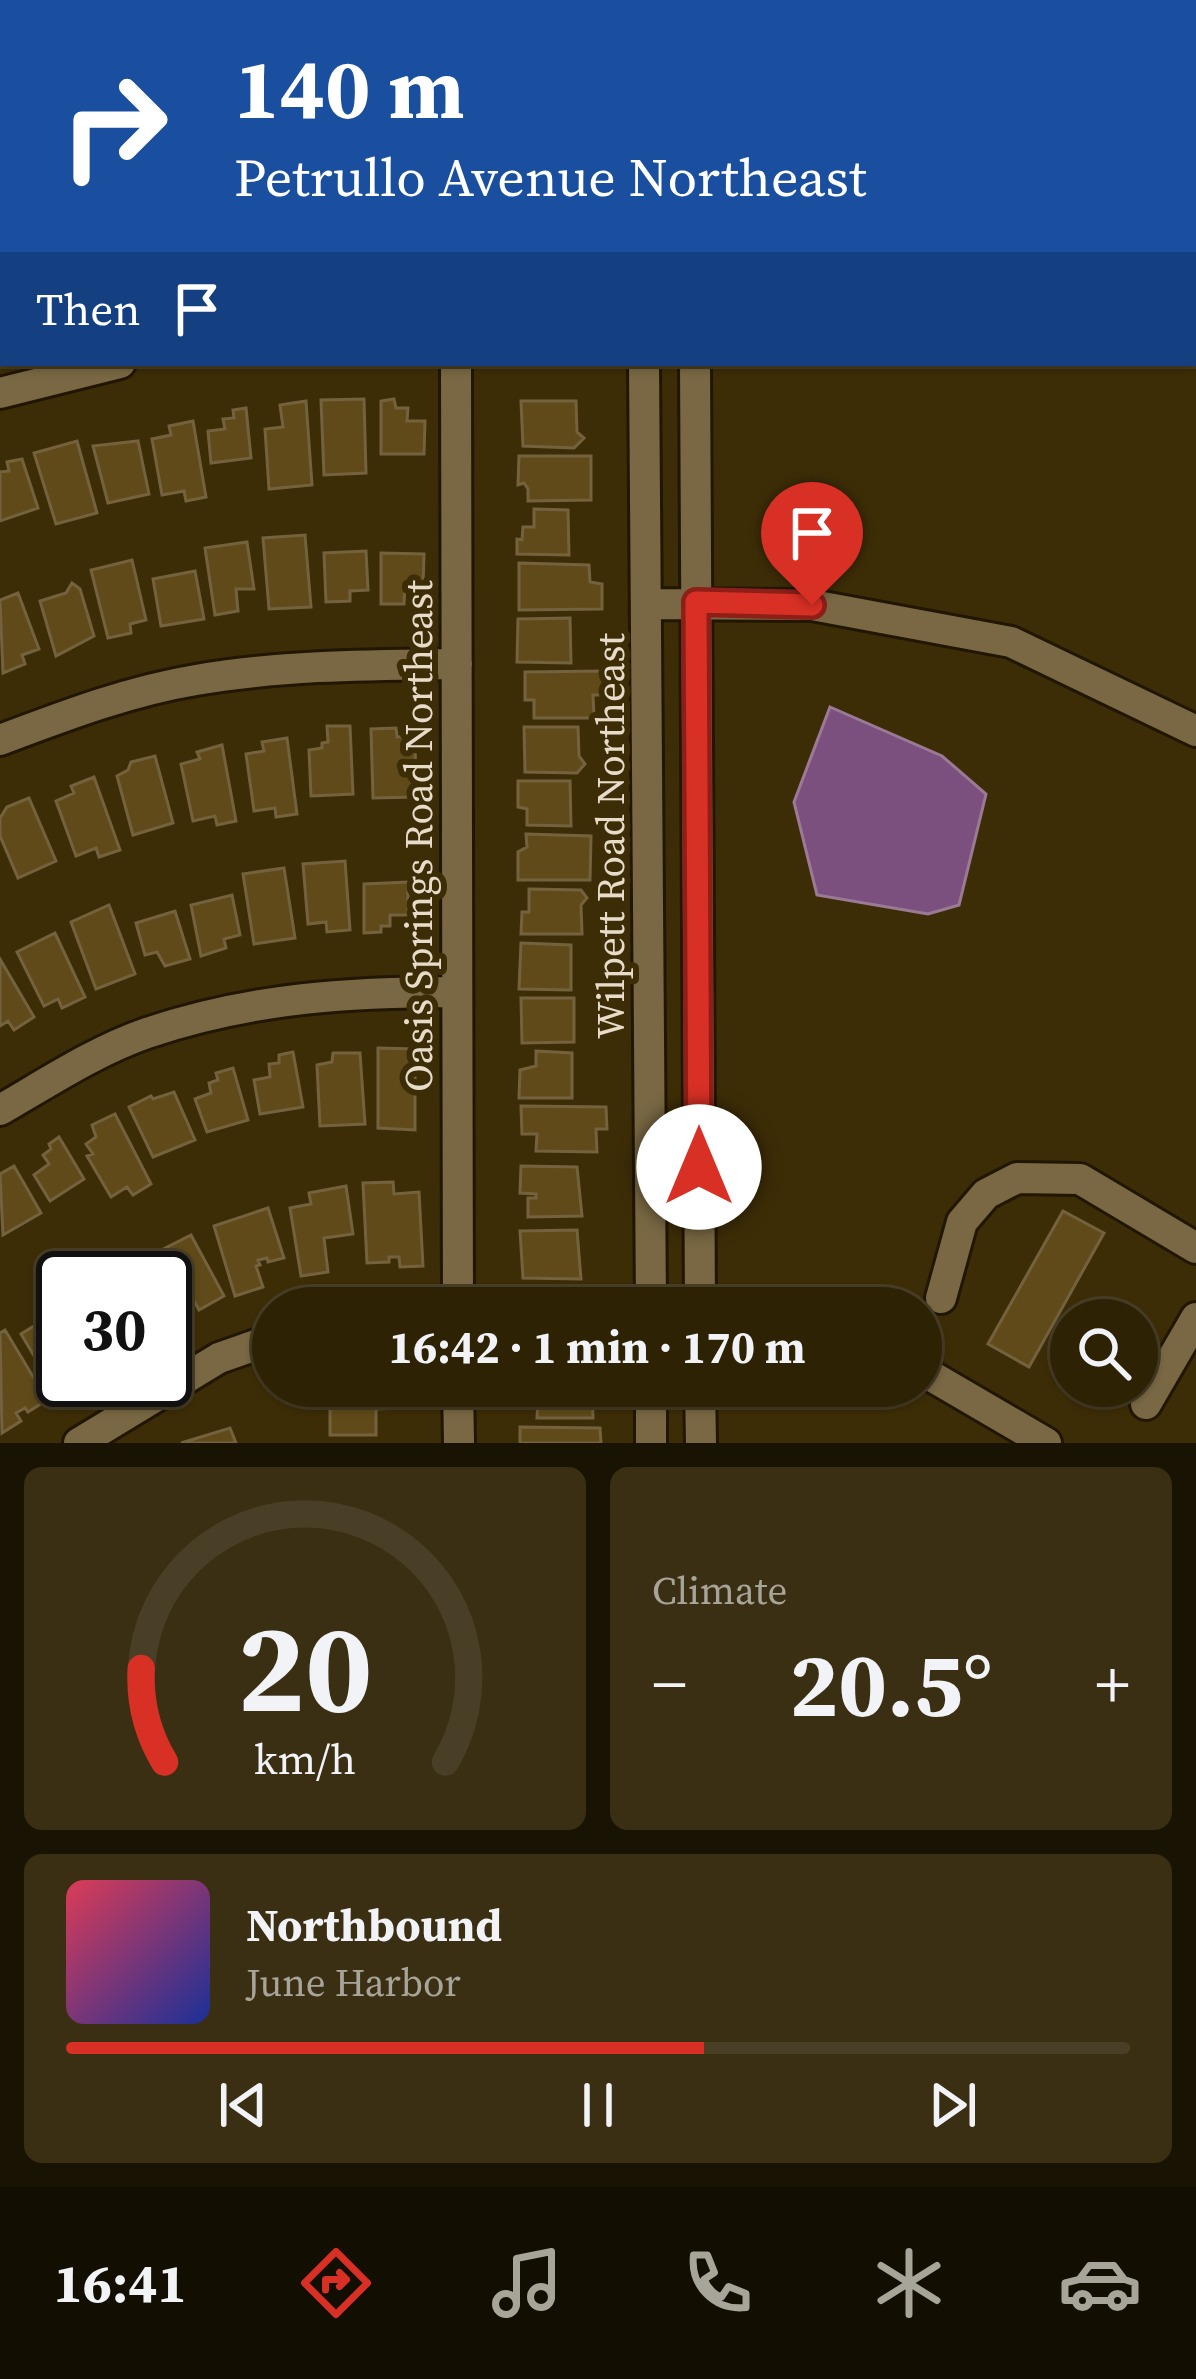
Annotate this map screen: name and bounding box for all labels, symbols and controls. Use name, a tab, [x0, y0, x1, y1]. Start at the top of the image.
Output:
text: 140 m	[234, 31, 465, 146]
icon: right	[36, 48, 192, 204]
text: Petrullo Avenue Northeast	[234, 140, 866, 214]
icon: arrive	[164, 276, 230, 342]
text: Then	[36, 278, 140, 340]
pin	[761, 482, 863, 605]
icon: arrive	[779, 500, 845, 566]
street label: Oasis Springs Road Northeast	[392, 580, 445, 1092]
street label: Wilpett Road Northeast	[584, 633, 637, 1039]
position arrow	[636, 1104, 762, 1230]
speed limit sign: 30	[36, 1251, 192, 1407]
map controls	[1050, 1299, 1158, 1407]
button: search	[1050, 1299, 1158, 1407]
text: 16:42 · 1 min · 170 m	[389, 1316, 805, 1378]
text: Climate	[652, 1564, 787, 1617]
text: 20	[237, 1582, 373, 1753]
text: 20.5°	[790, 1623, 992, 1746]
text: −	[652, 1639, 687, 1729]
text: +	[1095, 1639, 1130, 1729]
text: km/h	[254, 1729, 356, 1787]
text: Northbound	[246, 1894, 502, 1956]
text: June Harbor	[246, 1956, 461, 2009]
icon: previous	[210, 2072, 276, 2138]
icon: pause	[565, 2072, 631, 2138]
icon: next	[920, 2072, 986, 2138]
icon: directions	[294, 2241, 378, 2325]
icon: music	[485, 2241, 569, 2325]
icon: phone	[676, 2241, 760, 2325]
icon: climate	[867, 2241, 951, 2325]
icon: car	[1058, 2241, 1142, 2325]
text: 16:41	[54, 2246, 187, 2320]

